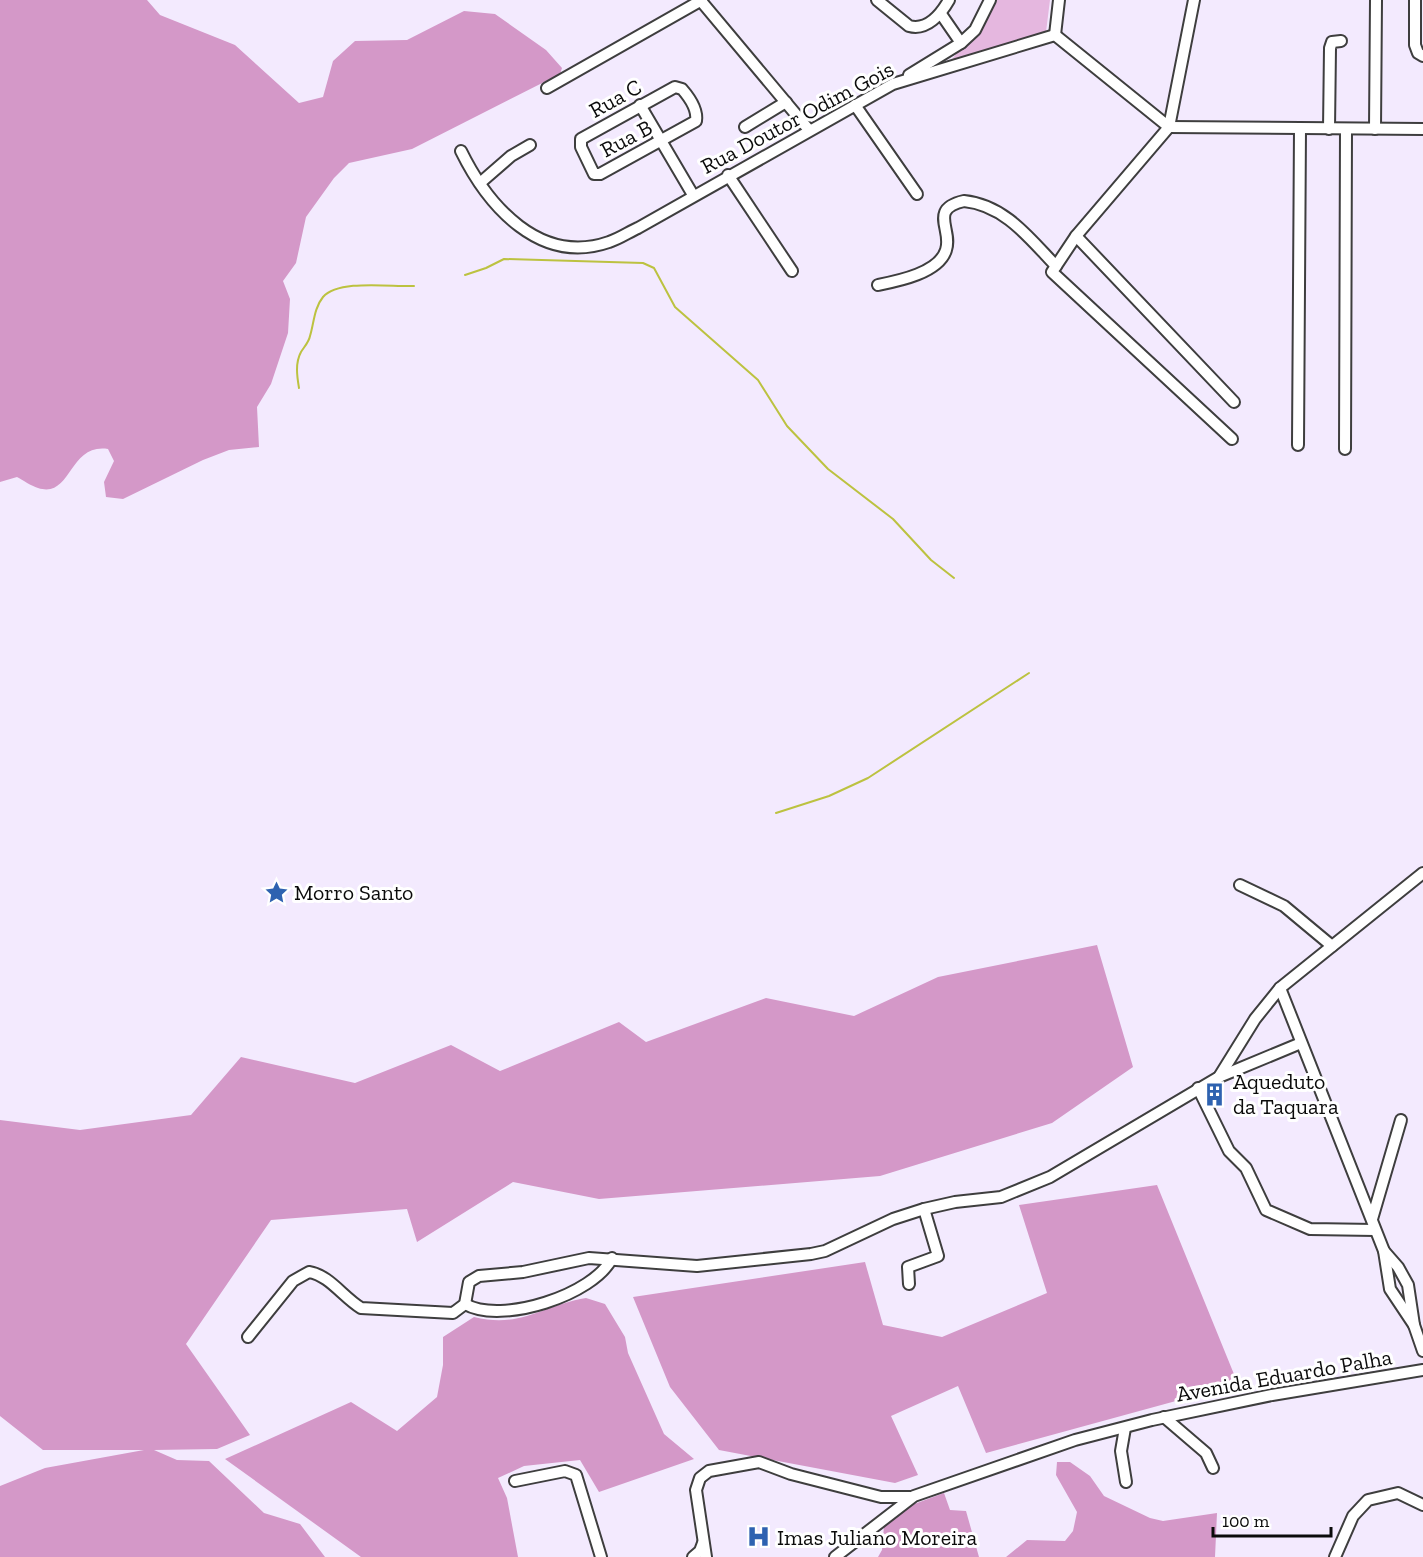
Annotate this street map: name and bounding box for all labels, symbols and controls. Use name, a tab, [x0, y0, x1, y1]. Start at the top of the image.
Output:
street label: Rua Doutor Odim Gois	[696, 55, 898, 180]
street label: Rua C	[584, 73, 646, 124]
street label: Rua B	[596, 114, 657, 163]
place icon: Morro Santo	[263, 879, 289, 905]
place label: Morro Santo	[294, 879, 413, 906]
place label: Aqueduto da Taquara	[1233, 1068, 1339, 1120]
building icon: Aqueduto da Taquara	[1202, 1081, 1228, 1107]
street label: Avenida Eduardo Palha	[1174, 1343, 1394, 1408]
scale bar	[1213, 1500, 1332, 1538]
text: 100 m	[1222, 1510, 1270, 1532]
hospital icon: Imas Juliano Moreira	[746, 1524, 772, 1550]
place label: Imas Juliano Moreira	[777, 1524, 978, 1551]

